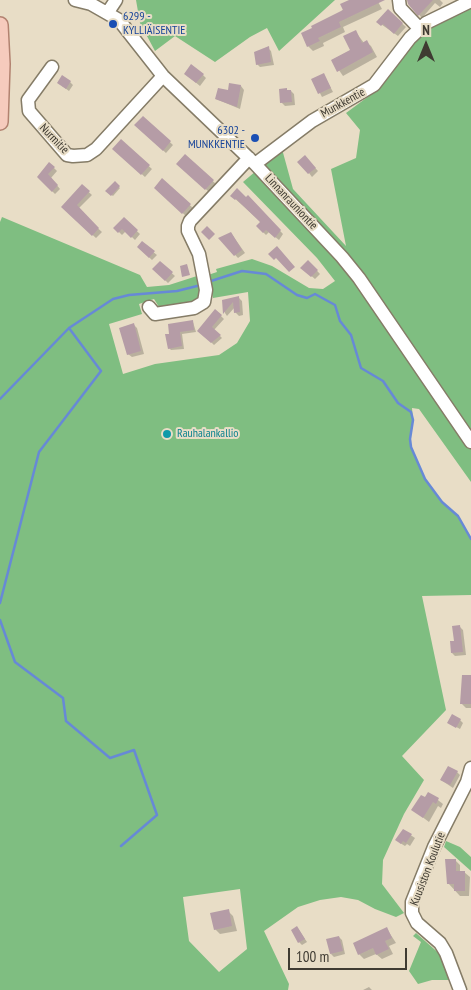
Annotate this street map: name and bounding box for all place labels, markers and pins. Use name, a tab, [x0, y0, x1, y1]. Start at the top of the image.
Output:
place label: 6299 - KYLLIÄISENTIE	[123, 10, 185, 38]
marker: 6299 - KYLLIÄISENTIE	[107, 18, 119, 30]
place label: 6302 - MUNKKENTIE	[188, 124, 245, 152]
marker: 6302 - MUNKKENTIE	[249, 132, 261, 144]
place label: Rauhalankallio	[177, 427, 239, 441]
marker: Rauhalankallio	[161, 428, 173, 440]

